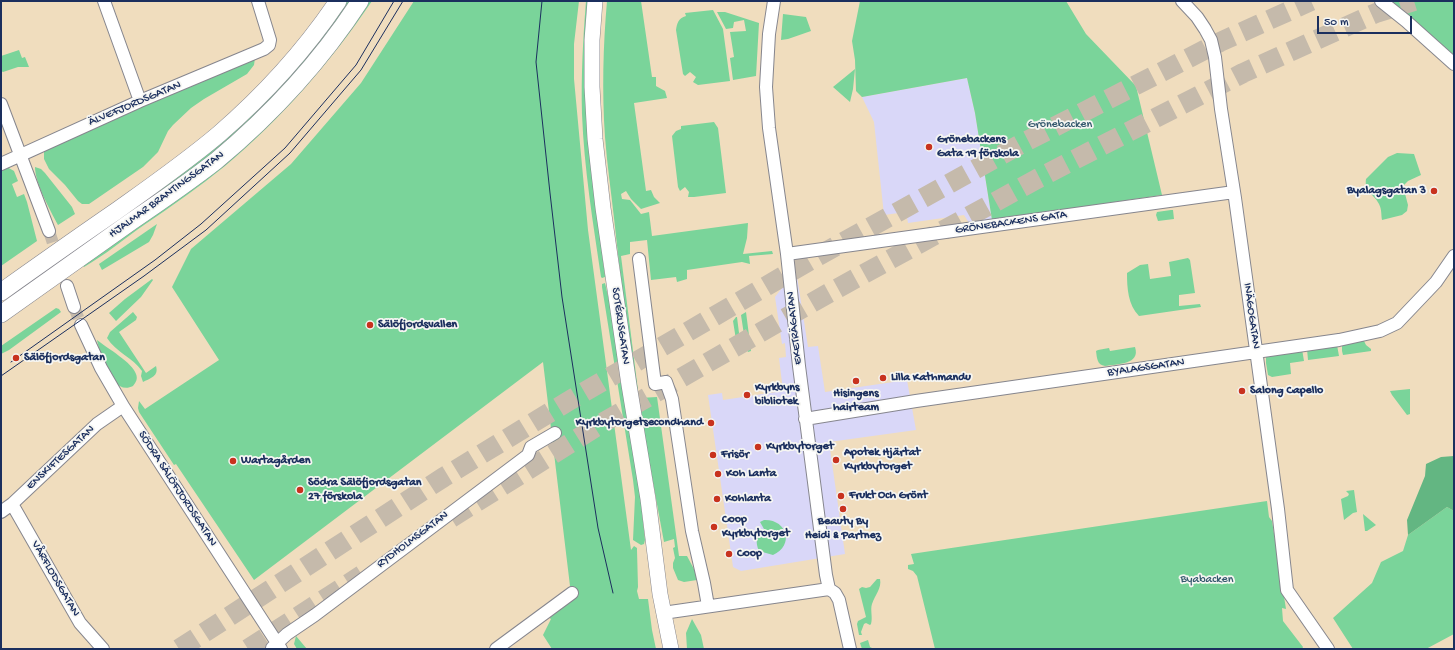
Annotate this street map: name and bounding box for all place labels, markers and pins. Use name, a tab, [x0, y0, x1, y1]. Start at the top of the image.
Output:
place label: Grönebackens Gata 19 förskola	[937, 133, 1019, 161]
marker: Grönebackens Gata 19 förskola	[924, 142, 934, 152]
place label: Byalagsgatan 3	[1347, 184, 1426, 198]
marker: Byalagsgatan 3	[1429, 186, 1439, 196]
place label: Sälöfjordsvallen	[378, 318, 457, 332]
marker: Sälöfjordsvallen	[365, 320, 375, 330]
place label: Sälöfjordsgatan	[24, 351, 105, 365]
marker: Sälöfjordsgatan	[11, 353, 21, 363]
place label: Lilla Kathmandu	[891, 371, 971, 385]
marker: Lilla Kathmandu	[878, 373, 888, 383]
marker: Hisingens hairteam	[851, 376, 861, 386]
place label: Kyrkbyns bibliotek	[755, 381, 799, 409]
place label: Salong Capello	[1250, 384, 1323, 398]
marker: Salong Capello	[1237, 386, 1247, 396]
place label: Hisingens hairteam	[833, 387, 879, 415]
marker: Kyrkbyns bibliotek	[742, 390, 752, 400]
place label: Kyrkbytorgetsecondhand	[576, 416, 703, 430]
marker: Kyrkbytorgetsecondhand	[706, 418, 716, 428]
place label: Kyrkbytorget	[766, 440, 834, 454]
marker: Kyrkbytorget	[753, 442, 763, 452]
place label: Apotek Hjärtat Kyrkbytorget	[844, 446, 920, 474]
place label: Frisör	[721, 448, 749, 462]
marker: Frisör	[708, 450, 718, 460]
place label: Wartagården	[241, 454, 310, 468]
marker: Apotek Hjärtat Kyrkbytorget	[831, 455, 841, 465]
marker: Wartagården	[228, 456, 238, 466]
place label: Koh Lanta	[726, 467, 776, 481]
marker: Koh Lanta	[713, 469, 723, 479]
place label: Södra Sälöfjordsgatan 27 förskola	[308, 476, 422, 504]
marker: Södra Sälöfjordsgatan 27 förskola	[295, 485, 305, 495]
place label: Frukt Och Grönt	[849, 489, 927, 503]
marker: Frukt Och Grönt	[836, 491, 846, 501]
place label: Kohlanta	[725, 492, 771, 506]
marker: Kohlanta	[712, 494, 722, 504]
marker: Beauty By Heidi & Partnez	[838, 504, 848, 514]
place label: Coop Kyrkbytorget	[722, 513, 790, 541]
place label: Beauty By Heidi & Partnez	[805, 515, 881, 543]
marker: Coop Kyrkbytorget	[709, 522, 719, 532]
place label: Coop	[737, 547, 762, 561]
marker: Coop	[724, 549, 734, 559]

